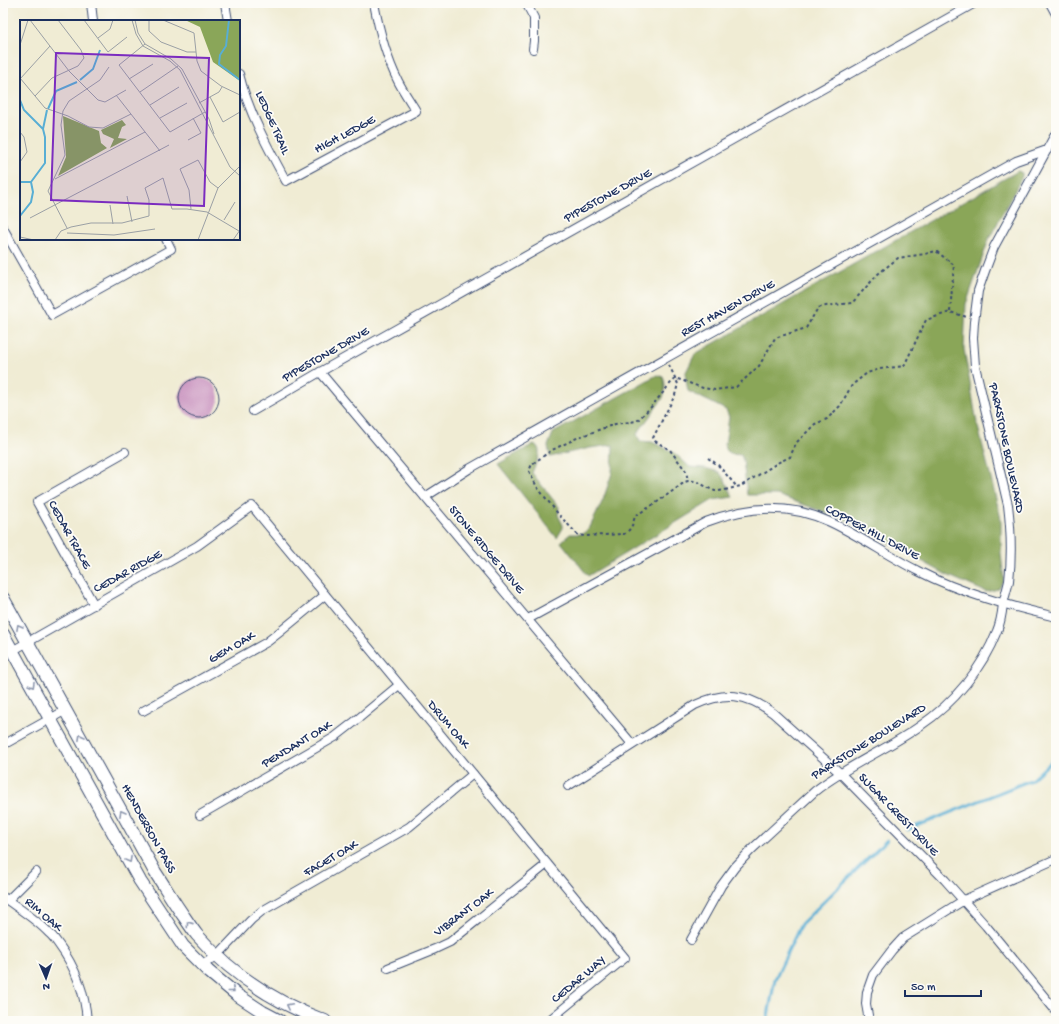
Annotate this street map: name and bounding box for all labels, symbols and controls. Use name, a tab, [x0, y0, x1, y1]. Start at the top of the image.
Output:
inset map	[20, 20, 240, 240]
street label: LEDGE TRAIL	[251, 89, 293, 158]
street label: HIGH LEDGE	[312, 112, 379, 157]
street label: PIPESTONE DRIVE	[561, 165, 655, 227]
street label: REST HAVEN DRIVE	[679, 277, 778, 341]
street label: PIPESTONE DRIVE	[279, 324, 373, 386]
street label: PARKSTONE BOULEVARD	[985, 381, 1027, 515]
street label: CEDAR TRACE	[44, 498, 94, 573]
street label: COPPER HILL DRIVE	[823, 502, 922, 564]
street label: STONE RIDGE DRIVE	[445, 503, 528, 598]
street label: CEDAR RIDGE	[91, 547, 166, 597]
one-way arrow	[16, 624, 24, 631]
street label: GEM OAK	[206, 628, 259, 667]
one-way arrow	[27, 681, 34, 688]
street label: DRUM OAK	[423, 697, 473, 753]
street label: PARKSTONE BOULEVARD	[808, 700, 930, 784]
street label: PENDANT OAK	[258, 717, 336, 772]
one-way arrow	[78, 734, 85, 741]
street label: SUGAR CREST DRIVE	[855, 771, 942, 860]
street label: HENDERSON PASS	[117, 782, 179, 877]
one-way arrow	[120, 810, 127, 817]
street label: FACET OAK	[300, 837, 362, 881]
one-way arrow	[124, 856, 131, 863]
street label: VIBRANT OAK	[430, 885, 498, 941]
street label: RIM OAK	[21, 895, 66, 937]
one-way arrow	[186, 921, 194, 928]
street label: CEDAR WAY	[549, 953, 609, 1007]
north arrow	[26, 958, 66, 998]
scale bar	[905, 972, 981, 998]
text: N	[42, 980, 50, 992]
text: 50 m	[911, 981, 936, 995]
one-way arrow	[227, 986, 234, 993]
one-way arrow	[285, 1003, 293, 1011]

